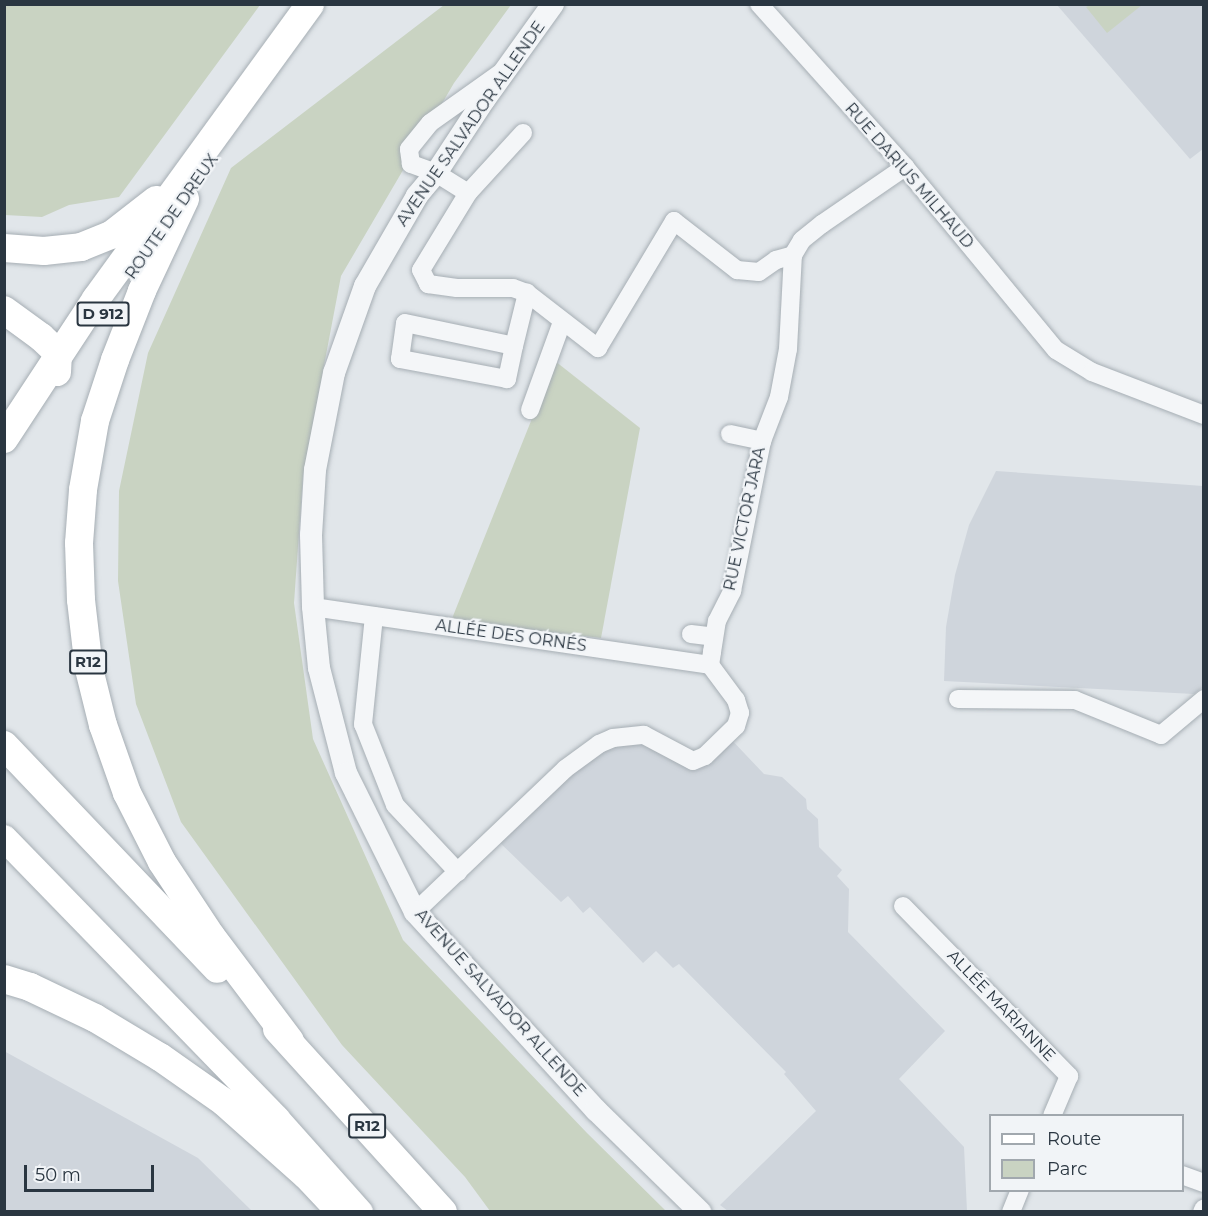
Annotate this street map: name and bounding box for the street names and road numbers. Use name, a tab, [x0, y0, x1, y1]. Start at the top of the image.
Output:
street label: AVENUE SALVADOR ALLENDE	[393, 18, 549, 230]
street label: RUE DARIUS MILHAUD	[841, 99, 977, 253]
street label: ROUTE DE DREUX	[122, 151, 222, 283]
road number: D 912	[76, 302, 130, 326]
street label: RUE VICTOR JARA	[720, 445, 770, 593]
street label: ALLÉE DES ORNÉS	[434, 616, 588, 656]
road number: R12	[68, 650, 107, 674]
street label: AVENUE SALVADOR ALLENDE	[411, 905, 589, 1101]
street label: ALLÉE MARIANNE	[943, 946, 1059, 1066]
road number: R12	[348, 1114, 386, 1138]

